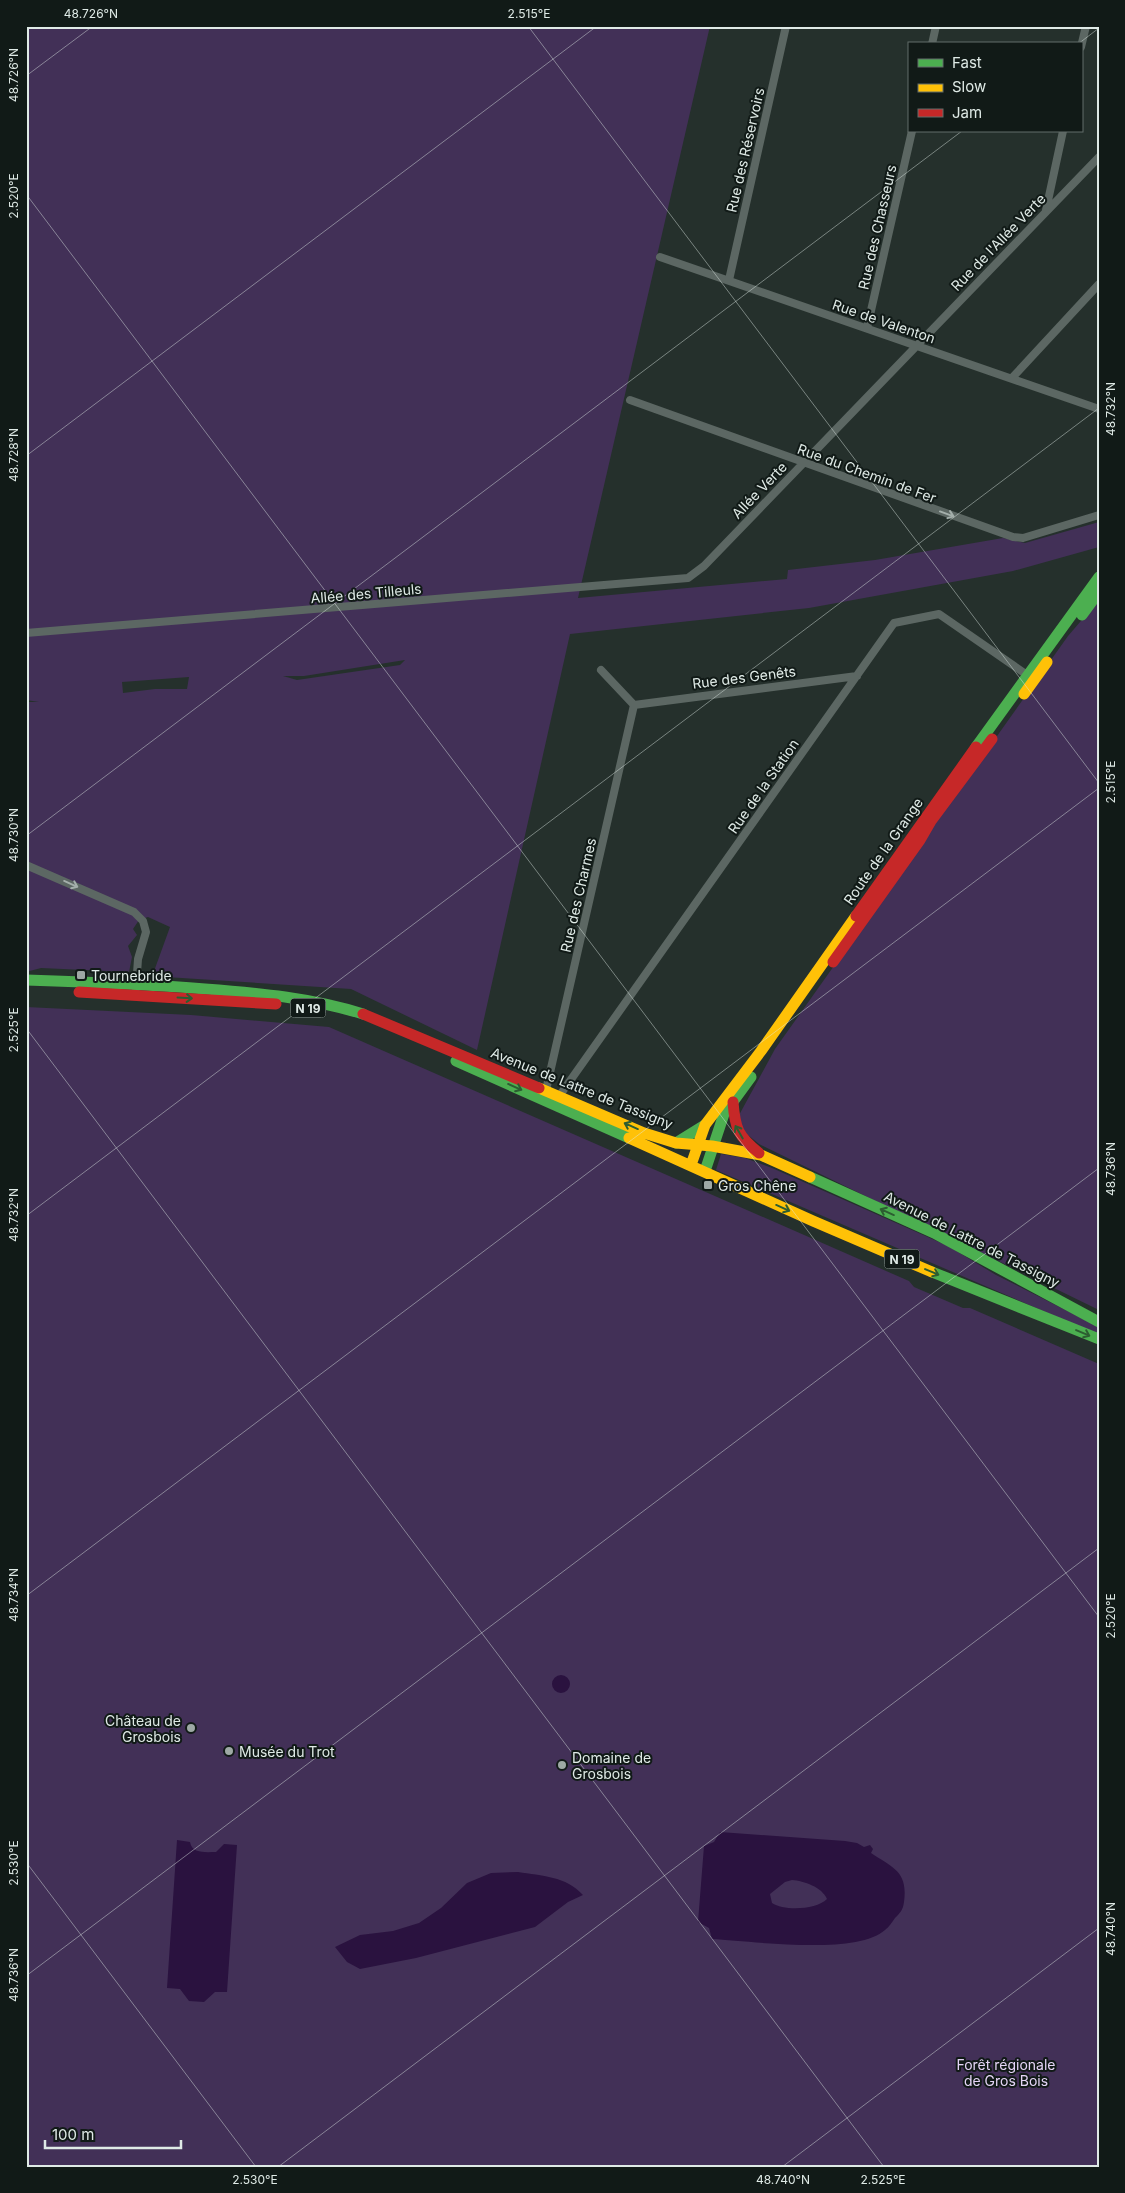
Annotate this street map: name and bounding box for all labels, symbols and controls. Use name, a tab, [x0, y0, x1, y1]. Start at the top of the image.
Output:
text: 48.726°N	[64, 6, 118, 21]
text: 2.515°E	[508, 6, 550, 21]
legend	[908, 42, 1082, 132]
text: 48.726°N	[6, 48, 21, 102]
text: Fast	[952, 53, 982, 72]
text: Slow	[952, 77, 986, 96]
street label: Rue des Réservoirs	[722, 86, 768, 214]
text: Jam	[952, 103, 982, 122]
street label: Rue des Chasseurs	[854, 163, 900, 291]
text: 2.520°E	[6, 173, 21, 219]
street label: Rue de l'Allée Verte	[947, 190, 1049, 294]
street label: Rue de Valenton	[830, 295, 938, 347]
text: 48.732°N	[1103, 382, 1118, 436]
text: 48.728°N	[6, 428, 21, 482]
street label: Rue du Chemin de Fer	[795, 440, 939, 506]
street label: Allée Verte	[728, 458, 790, 522]
one-way arrow	[939, 510, 954, 519]
street label: Allée des Tilleuls	[310, 580, 422, 606]
street label: Rue des Genêts	[691, 662, 797, 692]
street label: Rue de la Station	[724, 736, 802, 836]
text: 2.515°E	[1103, 761, 1118, 803]
street label: Route de la Grange	[840, 794, 926, 908]
text: 48.730°N	[6, 808, 21, 862]
street label: Rue des Charmes	[557, 836, 599, 954]
one-way arrow	[63, 880, 78, 890]
place label: Tournebride	[91, 967, 172, 984]
marker: Tournebride	[75, 969, 87, 981]
one-way arrow	[176, 994, 192, 1003]
road number: N 19	[290, 998, 326, 1018]
text: 2.525°E	[6, 1007, 21, 1053]
street label: Avenue de Lattre de Tassigny	[489, 1044, 676, 1132]
one-way arrow	[507, 1083, 522, 1093]
one-way arrow	[624, 1121, 639, 1131]
one-way arrow	[734, 1125, 744, 1140]
text: 48.736°N	[1103, 1142, 1118, 1196]
place label: Gros Chêne	[718, 1177, 796, 1194]
marker: Gros Chêne	[702, 1179, 714, 1191]
street label: Avenue de Lattre de Tassigny	[881, 1187, 1063, 1291]
text: 48.732°N	[6, 1188, 21, 1242]
one-way arrow	[775, 1203, 790, 1213]
one-way arrow	[880, 1207, 895, 1217]
road number: N 19	[884, 1250, 920, 1268]
one-way arrow	[924, 1268, 939, 1278]
one-way arrow	[1075, 1328, 1090, 1338]
text: 48.734°N	[6, 1568, 21, 1622]
text: 2.520°E	[1103, 1593, 1118, 1639]
place label: Château de Grosbois	[105, 1712, 181, 1745]
marker: Château de Grosbois	[185, 1722, 197, 1734]
place label: Musée du Trot	[239, 1743, 335, 1760]
marker: Musée du Trot	[223, 1745, 235, 1757]
place label: Domaine de Grosbois	[572, 1749, 651, 1782]
marker: Domaine de Grosbois	[556, 1759, 568, 1771]
text: 2.530°E	[6, 1840, 21, 1886]
text: 48.740°N	[1103, 1902, 1118, 1956]
text: 48.736°N	[6, 1948, 21, 2002]
park label: Forêt régionale de Gros Bois	[956, 2056, 1056, 2089]
scale bar	[45, 2118, 181, 2150]
text: 100 m	[52, 2125, 94, 2144]
text: 2.530°E	[232, 2172, 278, 2187]
text: 48.740°N	[756, 2172, 810, 2187]
text: 2.525°E	[860, 2172, 906, 2187]

